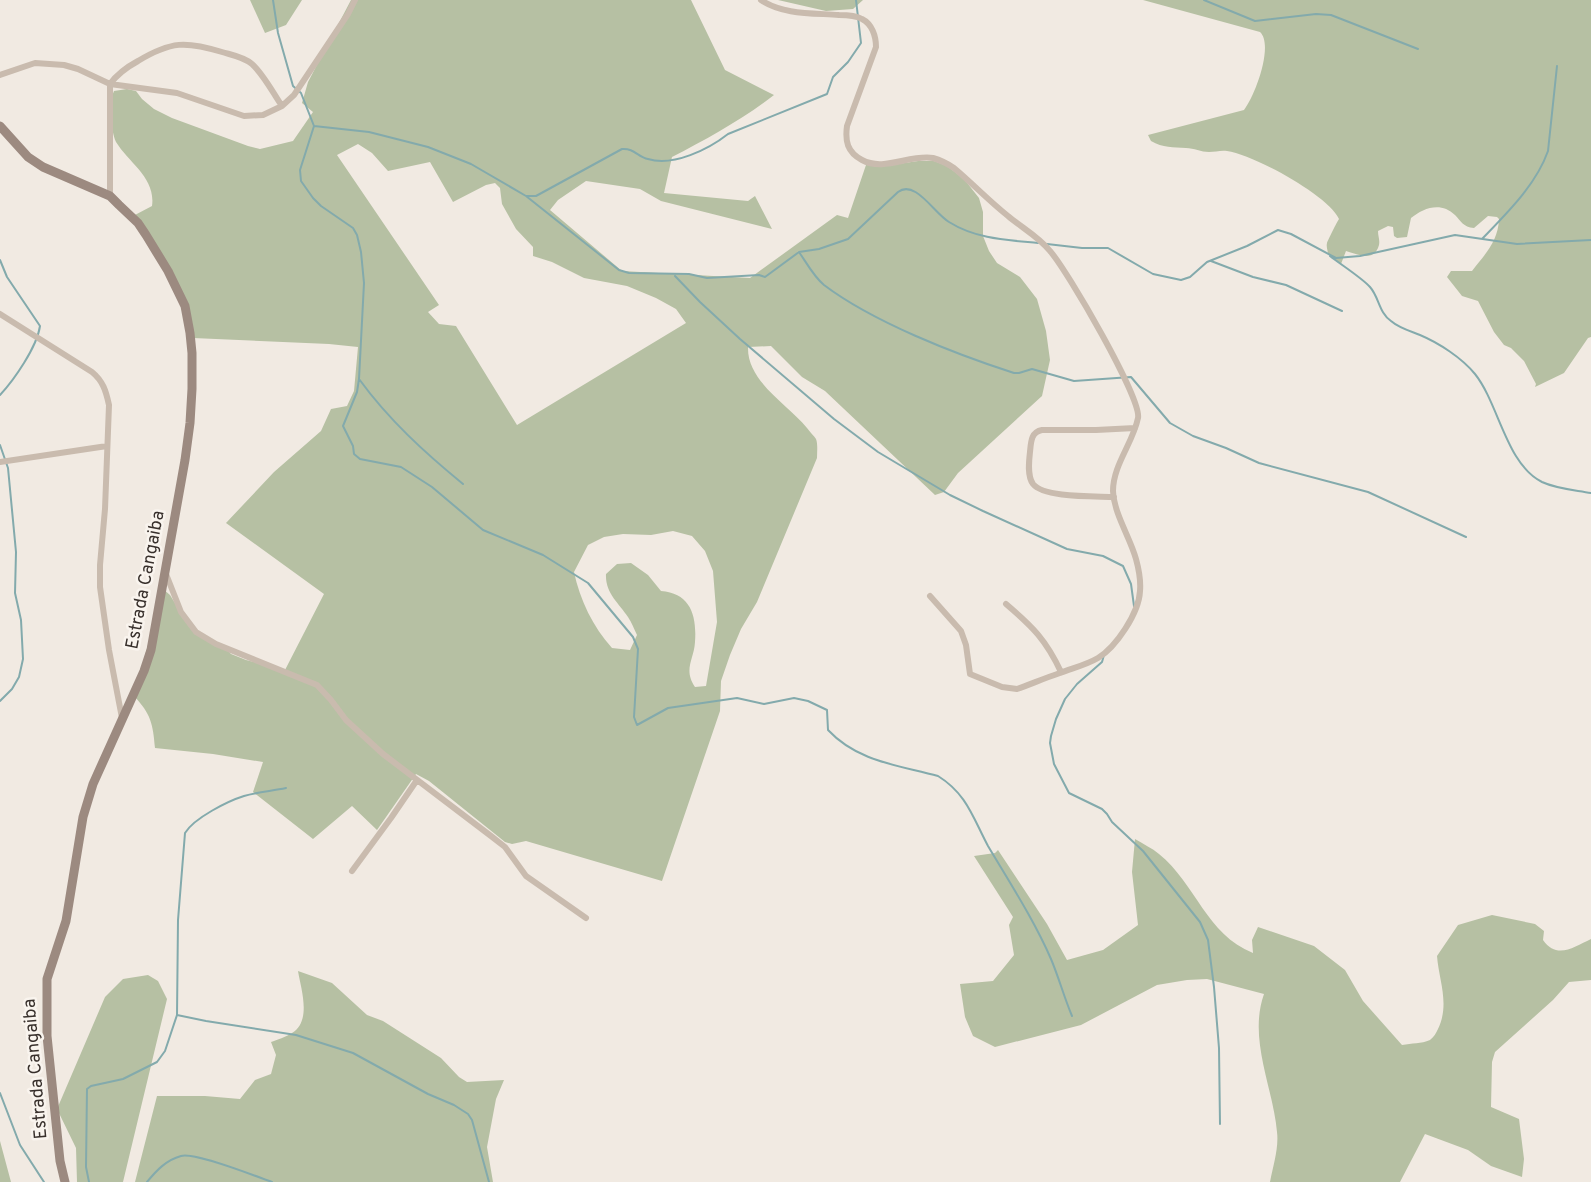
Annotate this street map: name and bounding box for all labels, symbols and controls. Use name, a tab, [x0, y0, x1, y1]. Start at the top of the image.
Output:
street label: Estrada Cangaiba	[121, 509, 171, 651]
street label: Estrada Cangaiba	[18, 998, 54, 1140]

